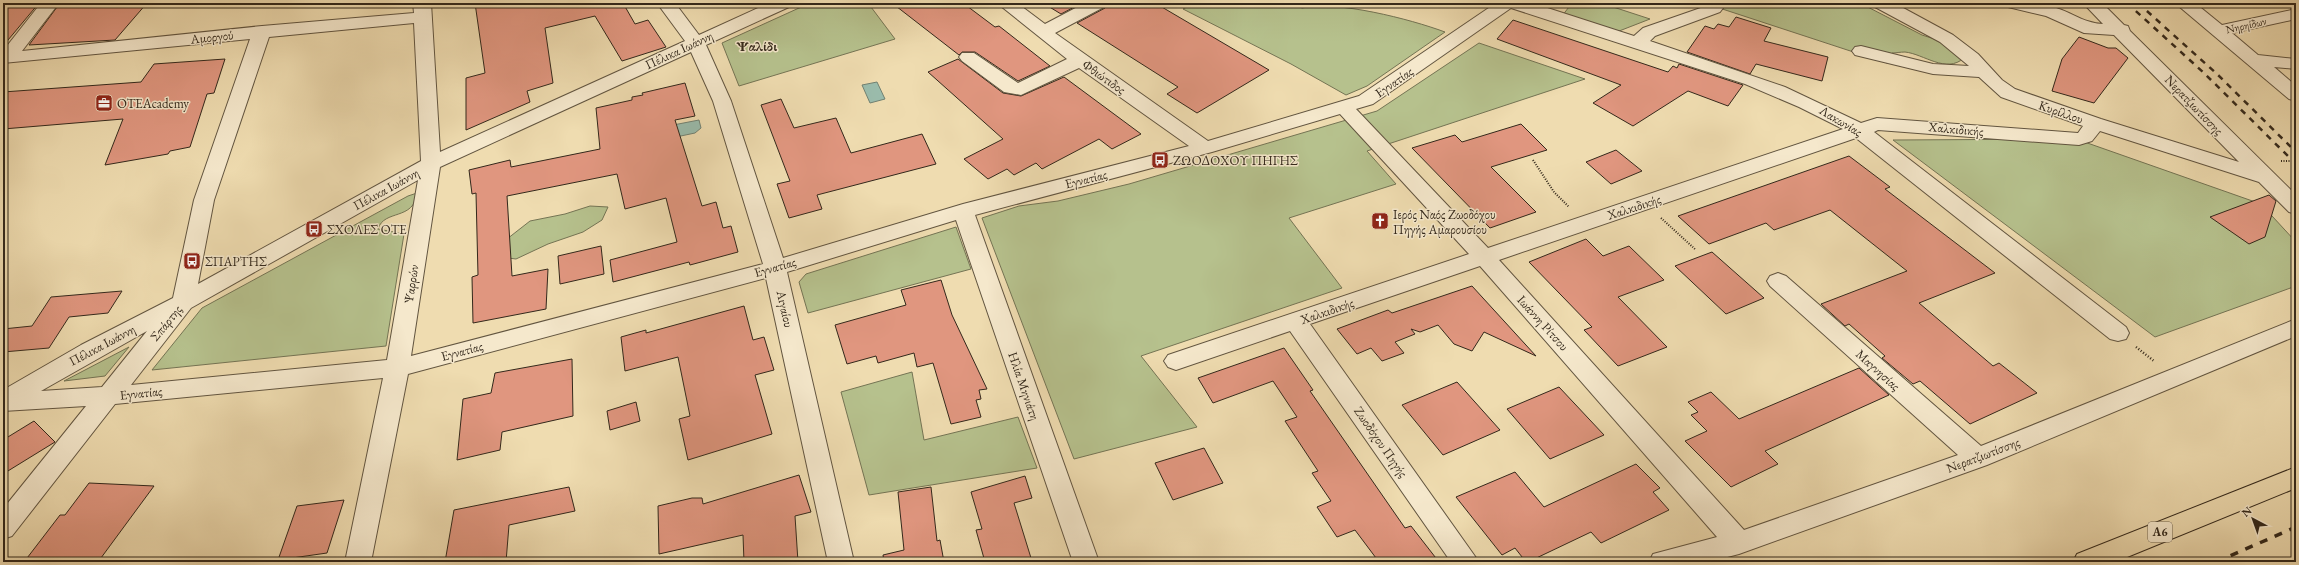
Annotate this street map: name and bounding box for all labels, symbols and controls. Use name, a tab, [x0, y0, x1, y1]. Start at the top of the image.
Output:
street label: Νηρηίδων	[2224, 13, 2268, 36]
street label: Αμοργού	[189, 26, 235, 48]
street label: Πέλικα Ιωάννη	[642, 27, 716, 73]
district label: Ψαλίδι	[737, 37, 777, 55]
street label: Φθιώτιδος	[1079, 56, 1129, 98]
street label: Εγνατίας	[1372, 62, 1417, 101]
street label: Νερατζιωτίσσης	[2161, 71, 2227, 139]
office icon: OTEAcademy	[94, 93, 114, 113]
place label: OTEAcademy	[117, 95, 189, 112]
street label: Κυρίλλου	[2036, 96, 2086, 128]
street label: Λακωνίας	[1816, 101, 1866, 141]
street label: Χαλκιδικής	[1927, 118, 1985, 140]
bus stop icon: ΖΩΟΔΟΧΟΥ ΠΗΓΗΣ	[1150, 150, 1170, 170]
place label: ΖΩΟΔΟΧΟΥ ΠΗΓΗΣ	[1173, 152, 1298, 169]
street label: Πέλικα Ιωάννη	[350, 164, 422, 214]
street label: Εγνατίας	[1063, 165, 1109, 192]
street label: Χαλκιδικής	[1604, 190, 1663, 224]
place label: Ιερός Ναός Ζωοδόχου Πηγής Αμαρουσίου	[1393, 206, 1496, 238]
church icon: Ιερός Ναός Ζωοδόχου Πηγής Αμαρουσίου	[1370, 211, 1390, 231]
bus stop icon: ΣΧΟΛΕΣ ΟΤΕ	[304, 219, 324, 239]
place label: ΣΧΟΛΕΣ ΟΤΕ	[327, 221, 407, 238]
bus stop icon: ΣΠΑΡΤΗΣ	[182, 251, 202, 271]
place label: ΣΠΑΡΤΗΣ	[205, 253, 267, 270]
street label: Εγνατίας	[752, 253, 798, 281]
street label: Ψαρρών	[400, 263, 422, 305]
street label: Αιγαίου	[772, 288, 798, 330]
street label: Ιωάννη Ρίτσου	[1513, 292, 1573, 355]
street label: Χαλκιδικής	[1297, 294, 1356, 328]
street label: Σπάρτης	[146, 301, 186, 345]
street label: Πέλικα Ιωάννη	[66, 320, 138, 370]
street label: Εγνατίας	[439, 337, 485, 365]
street label: Μαγνησίας	[1852, 346, 1904, 395]
street label: Ηλία Μηνιάτη	[1004, 349, 1044, 423]
street label: Εγνατίας	[119, 382, 164, 404]
street label: Ζωοδόχου Πηγής	[1350, 403, 1412, 481]
street label: Νερατζιωτίσσης	[1944, 433, 2023, 477]
north arrow	[2233, 499, 2273, 539]
text: N	[2238, 503, 2254, 520]
road number: Α6	[2148, 522, 2172, 542]

